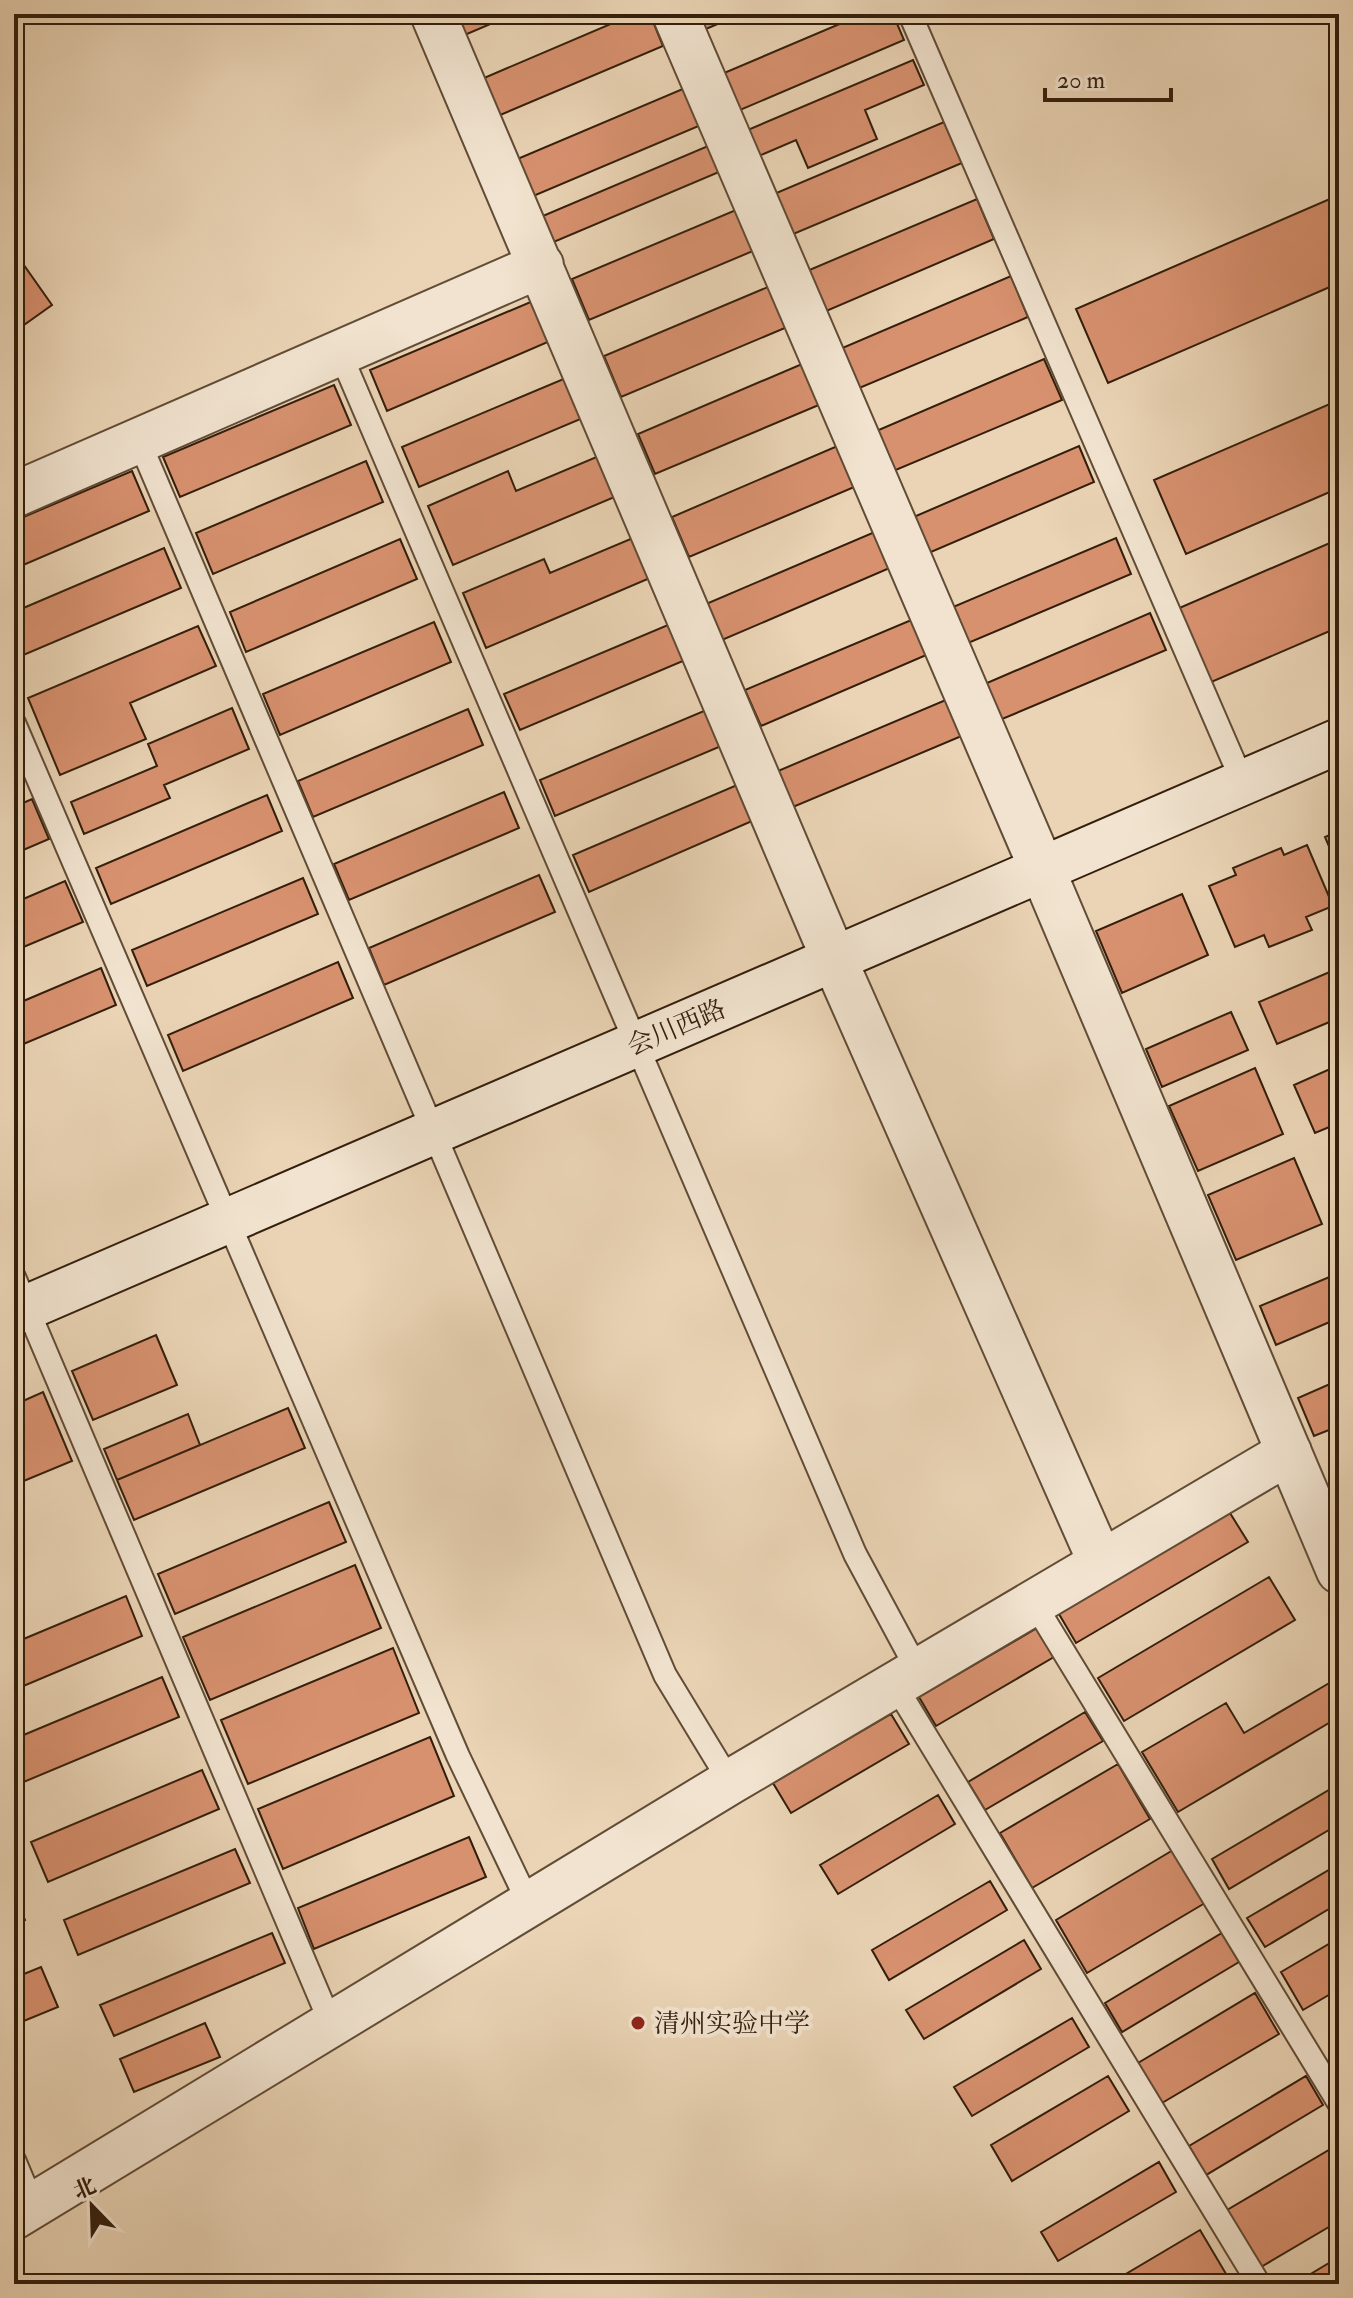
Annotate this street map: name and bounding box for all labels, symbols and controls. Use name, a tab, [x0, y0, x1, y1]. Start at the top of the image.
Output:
scale bar	[1045, 52, 1171, 102]
text: 20 m	[1057, 65, 1106, 96]
street label: 会川西路	[622, 993, 731, 1063]
place label: 清州实验中学	[654, 2008, 810, 2040]
marker: 清州实验中学	[629, 2014, 647, 2032]
north arrow	[52, 2166, 132, 2246]
text: 北	[69, 2171, 100, 2206]

